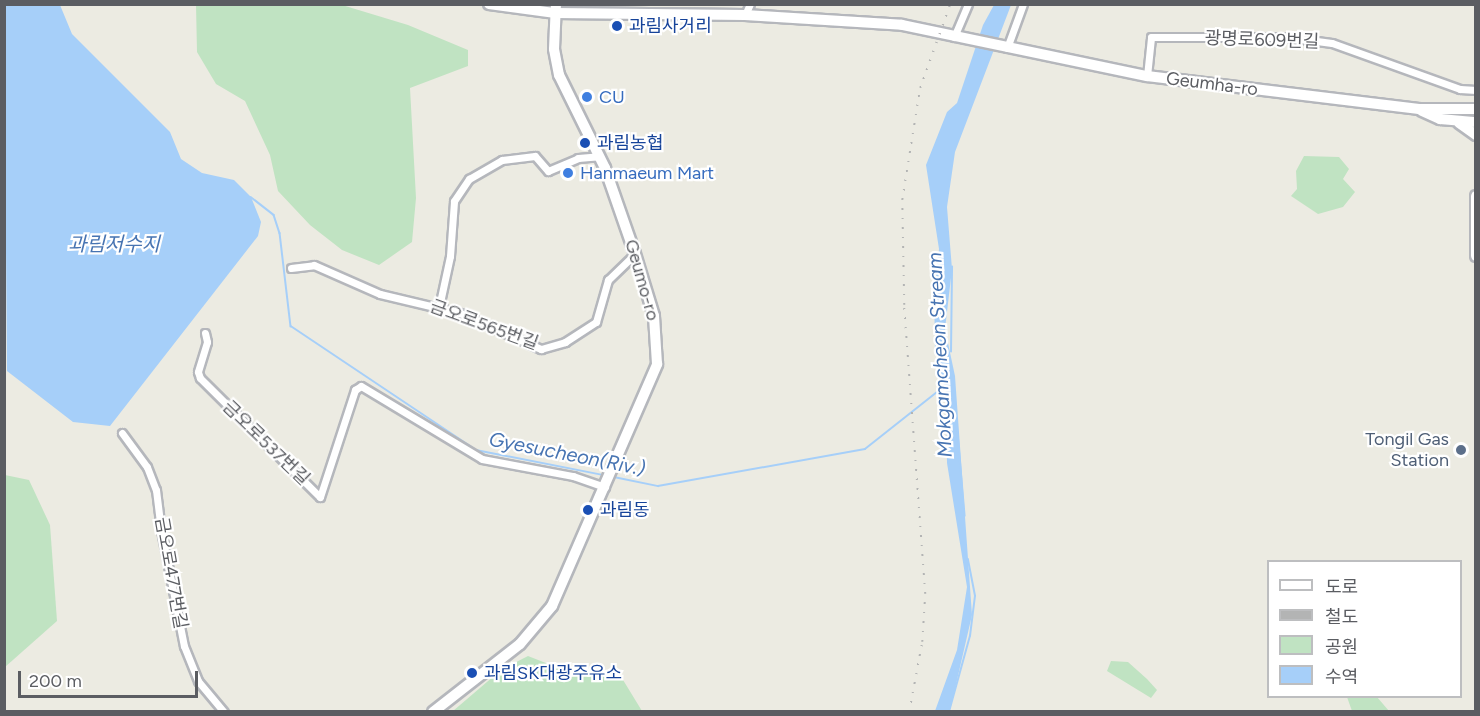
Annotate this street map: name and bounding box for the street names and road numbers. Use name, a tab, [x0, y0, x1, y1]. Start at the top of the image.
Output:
street label: 광명로609번길	[1204, 27, 1320, 53]
street label: Geumha-ro	[1165, 68, 1259, 100]
street label: Geumo-ro	[620, 237, 664, 323]
street label: 금오로565번길	[427, 295, 541, 355]
street label: 금오로537번길	[218, 396, 314, 490]
street label: 금오로477번길	[151, 515, 191, 631]

